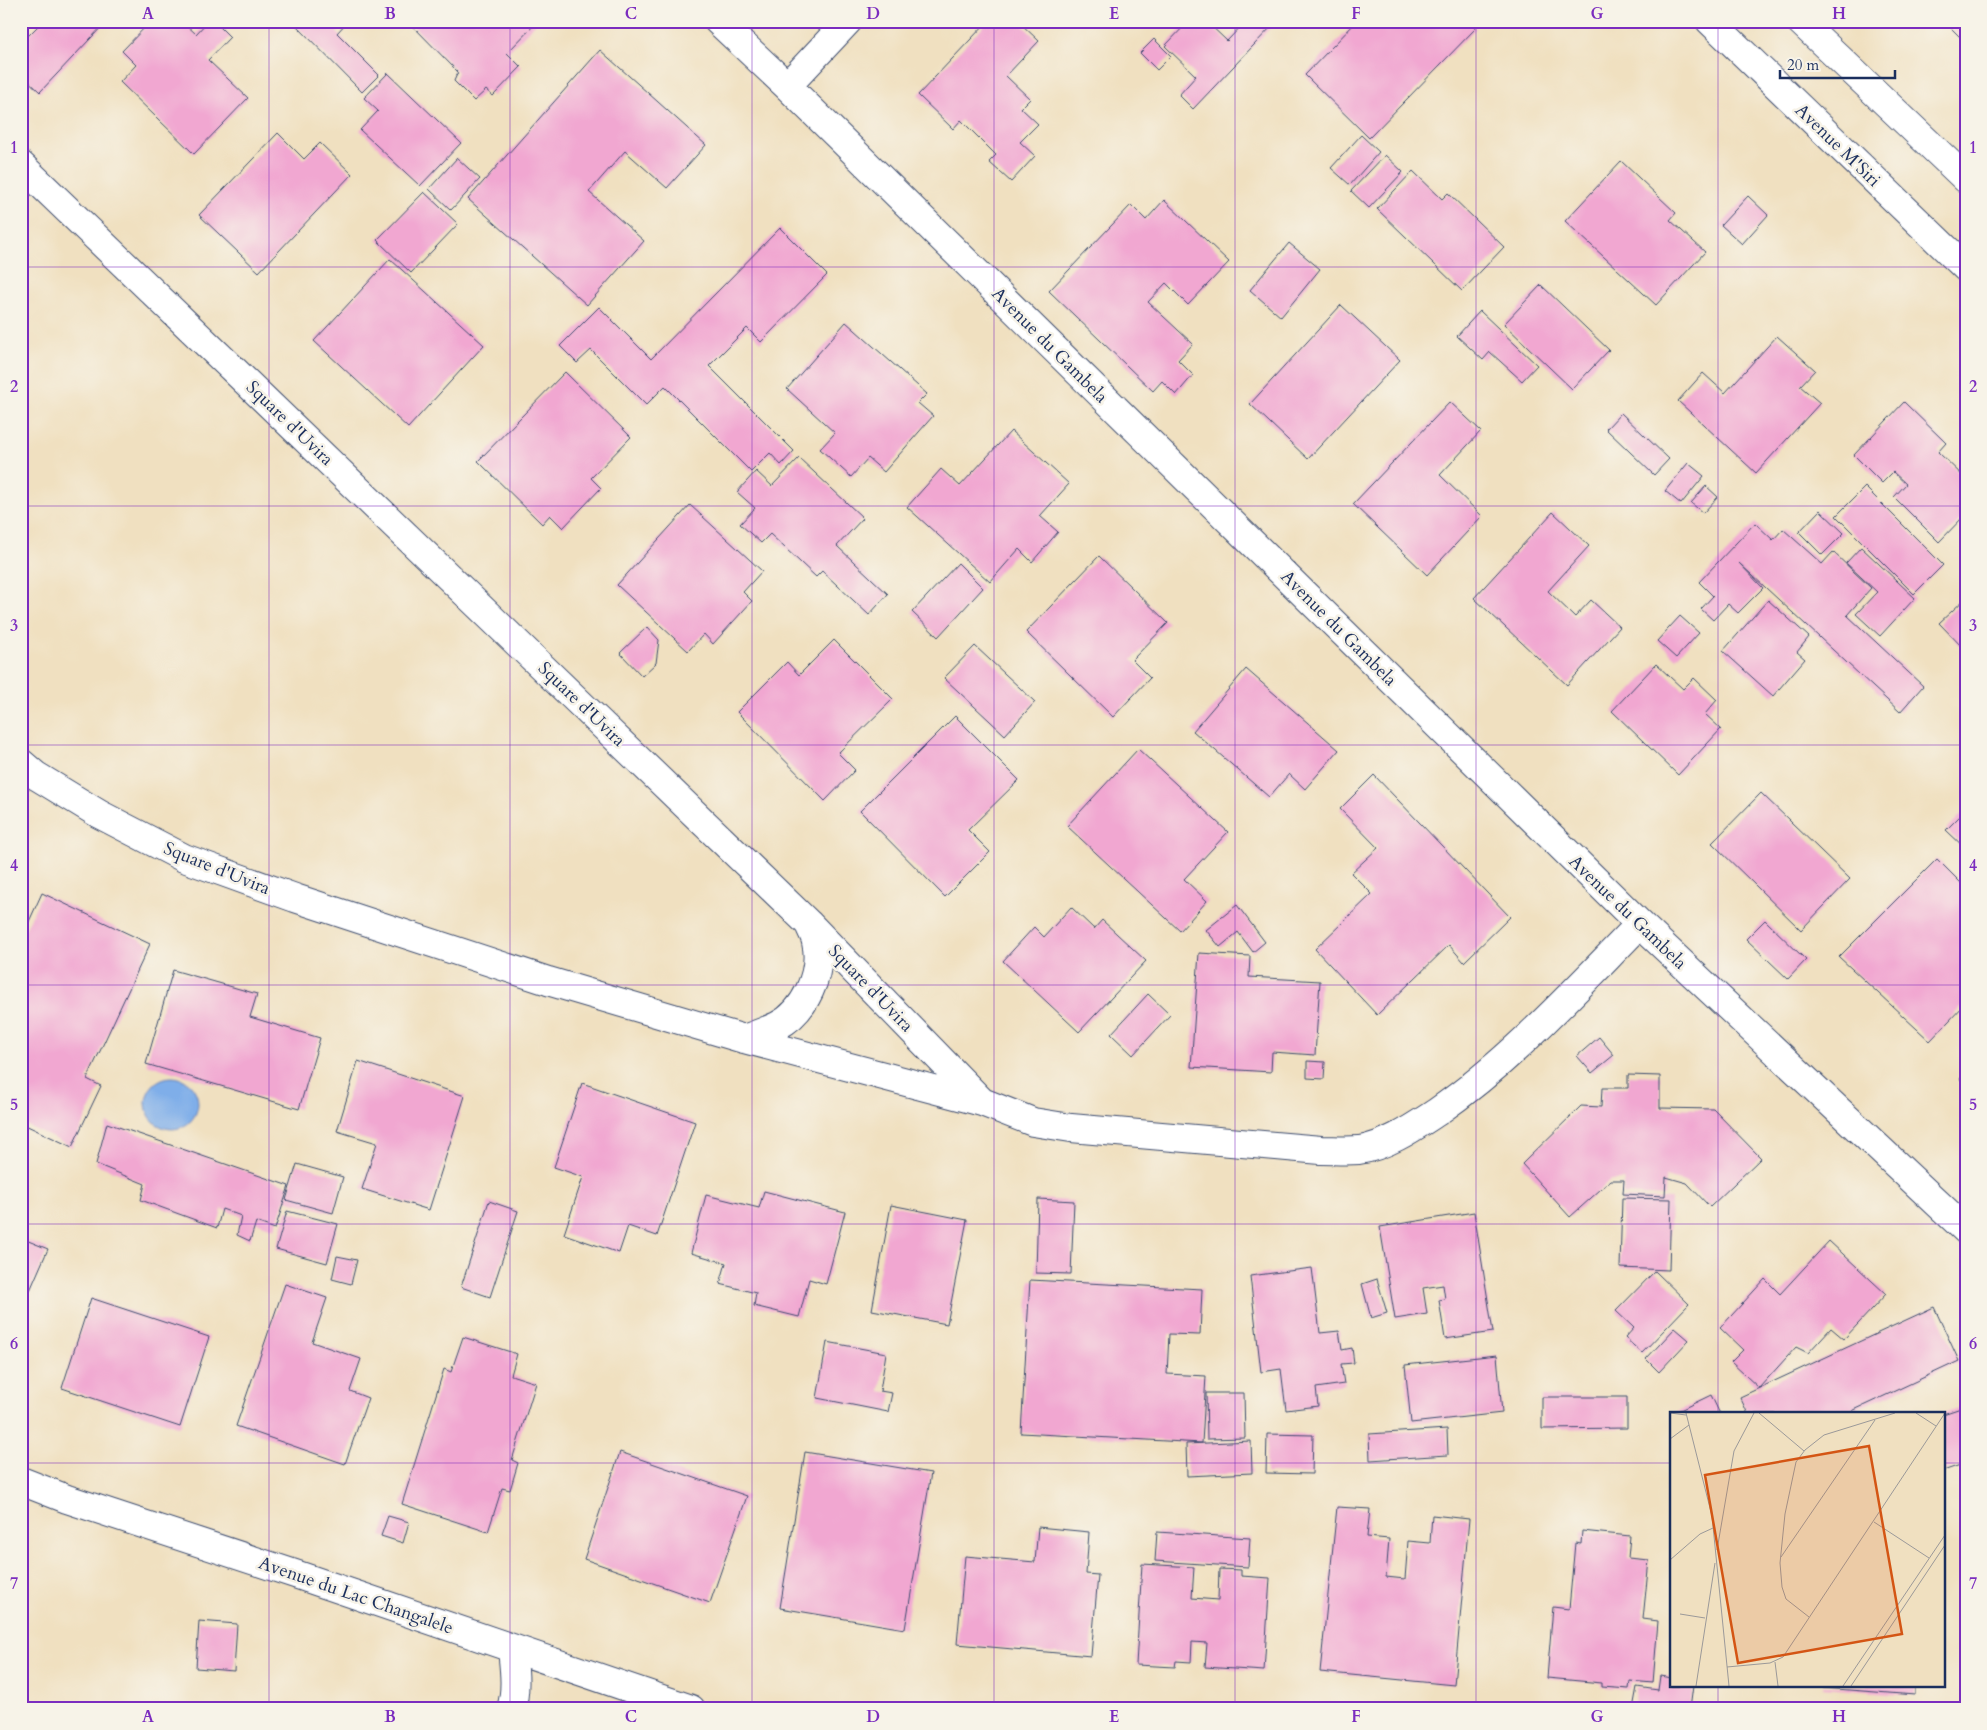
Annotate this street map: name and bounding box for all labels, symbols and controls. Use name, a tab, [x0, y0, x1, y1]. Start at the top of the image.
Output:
text: A	[142, 3, 154, 25]
text: B	[384, 3, 396, 25]
text: C	[625, 3, 637, 25]
text: D	[866, 3, 880, 25]
text: E	[1109, 3, 1119, 25]
text: F	[1351, 3, 1361, 25]
text: G	[1590, 3, 1604, 25]
text: H	[1832, 3, 1846, 25]
scale bar	[1780, 48, 1894, 80]
text: 20 m	[1787, 55, 1819, 75]
street label: Avenue M'Siri	[1789, 98, 1886, 193]
text: 1	[10, 137, 18, 159]
text: 1	[1969, 137, 1977, 159]
street label: Avenue du Gambela	[986, 282, 1113, 409]
street label: Square d'Uvira	[240, 375, 339, 472]
text: 2	[10, 376, 18, 398]
text: 2	[1969, 376, 1977, 398]
street label: Avenue du Gambela	[1275, 565, 1402, 692]
text: 3	[10, 615, 18, 637]
text: 3	[1969, 615, 1977, 637]
street label: Square d'Uvira	[532, 656, 631, 753]
street label: Square d'Uvira	[160, 836, 274, 901]
street label: Avenue du Gambela	[1563, 850, 1692, 975]
text: 4	[10, 855, 18, 877]
text: 4	[1969, 855, 1977, 877]
street label: Square d'Uvira	[822, 939, 919, 1038]
text: 5	[10, 1094, 18, 1116]
text: 5	[1969, 1094, 1977, 1116]
text: 6	[10, 1333, 18, 1355]
text: 6	[1969, 1333, 1977, 1355]
inset map	[1670, 1412, 1944, 1688]
street label: Avenue du Lac Changalele	[255, 1550, 456, 1641]
text: 7	[10, 1573, 18, 1595]
text: 7	[1969, 1573, 1977, 1595]
text: A	[142, 1706, 154, 1728]
text: B	[384, 1706, 396, 1728]
text: C	[625, 1706, 637, 1728]
text: D	[866, 1706, 880, 1728]
text: E	[1109, 1706, 1119, 1728]
text: F	[1351, 1706, 1361, 1728]
text: G	[1590, 1706, 1604, 1728]
text: H	[1832, 1706, 1846, 1728]

